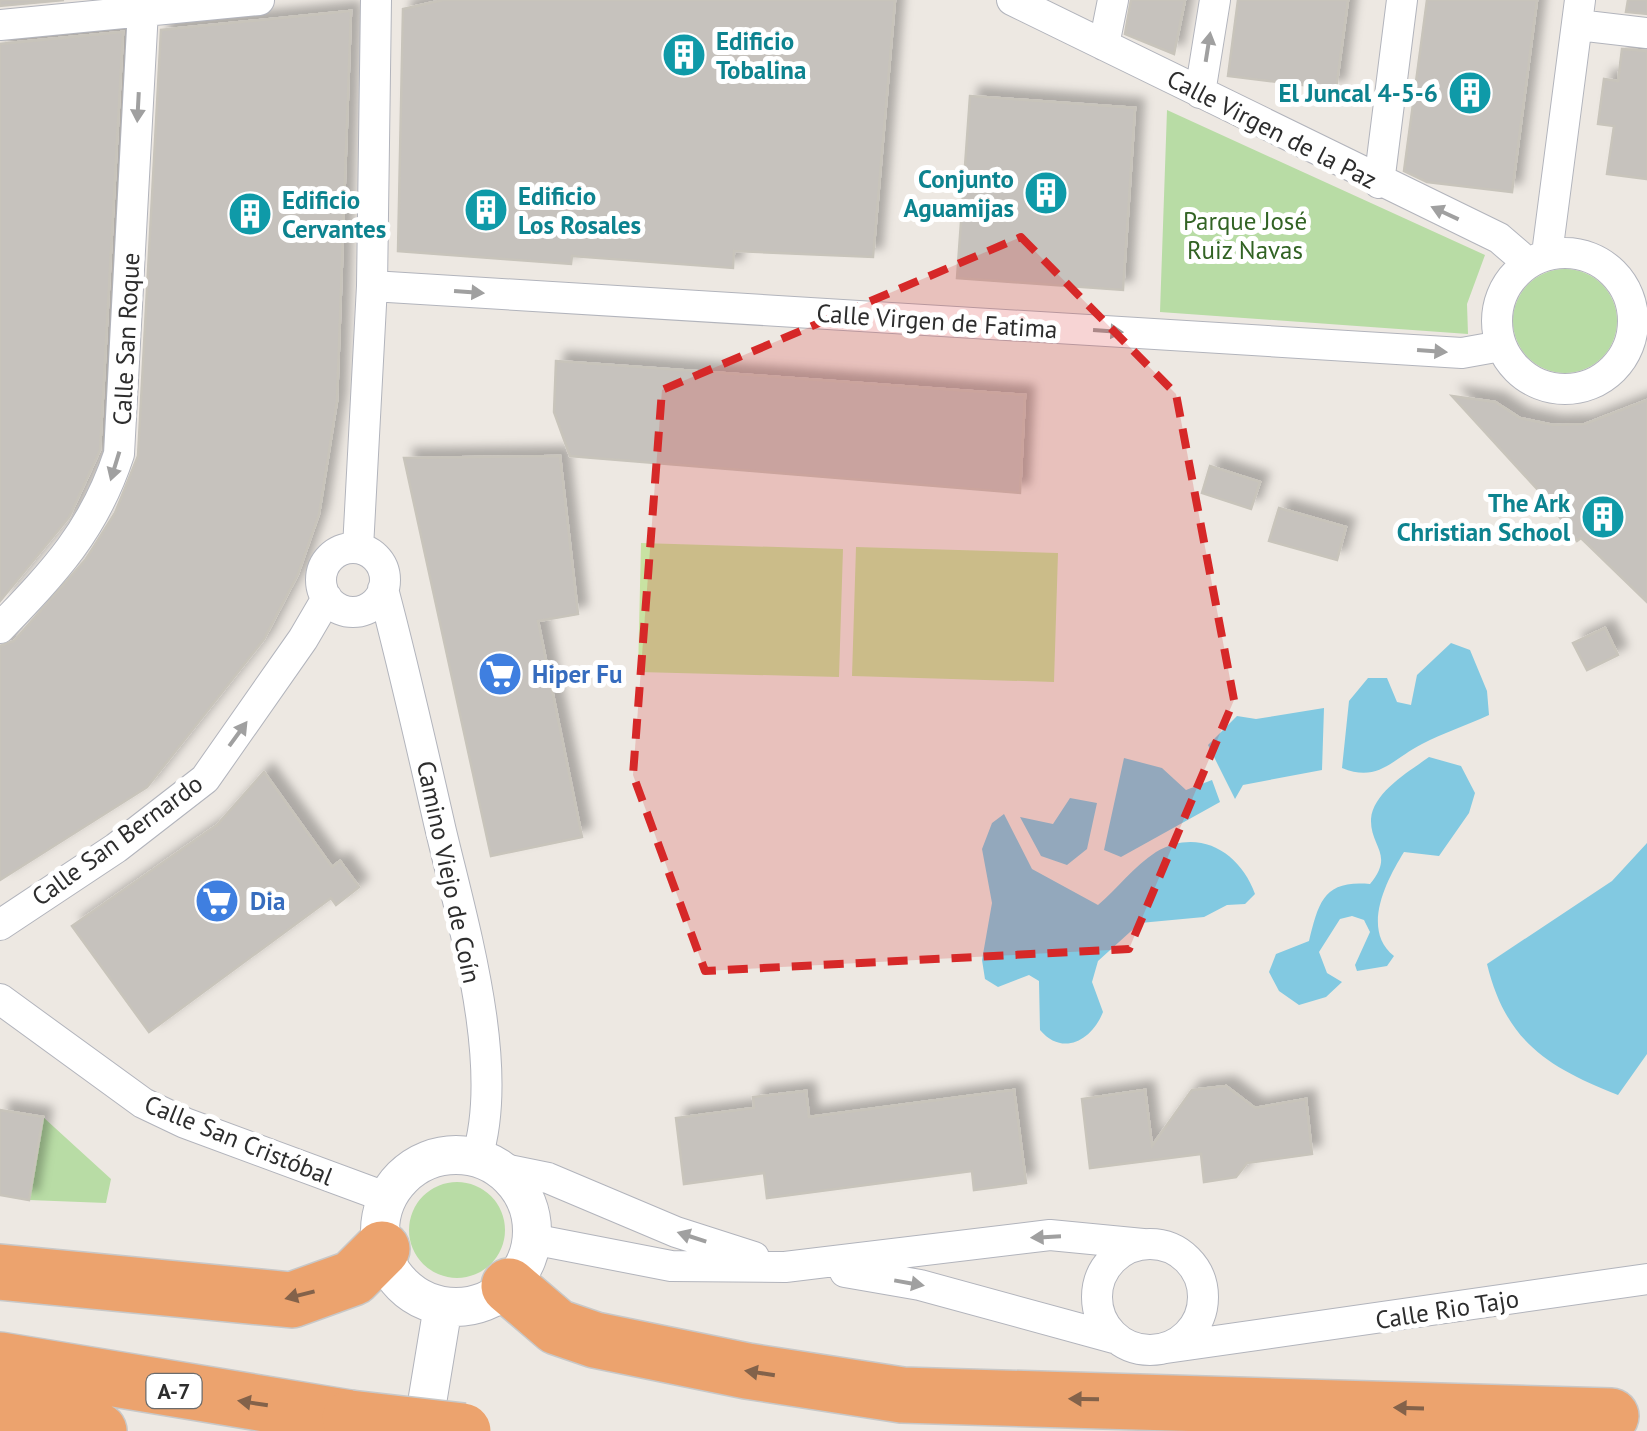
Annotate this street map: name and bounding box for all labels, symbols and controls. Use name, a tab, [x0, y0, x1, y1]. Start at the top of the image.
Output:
place label: Edificio Tobalina	[716, 25, 806, 86]
one-way arrow	[1200, 30, 1216, 62]
building icon: Edificio Tobalina	[661, 32, 707, 78]
street label: Calle Virgen de la Paz	[1162, 62, 1382, 196]
building icon: El Juncal 4-5-6	[1447, 70, 1493, 116]
place label: El Juncal 4-5-6	[1278, 77, 1438, 109]
one-way arrow	[130, 92, 146, 123]
place label: Conjunto Aguamijas	[904, 163, 1014, 224]
building icon: Conjunto Aguamijas	[1023, 170, 1069, 216]
place label: Edificio Los Rosales	[518, 180, 641, 241]
place label: Edificio Cervantes	[282, 184, 386, 245]
building icon: Edificio Los Rosales	[463, 187, 509, 233]
building icon: Edificio Cervantes	[227, 191, 273, 237]
park label: Parque José Ruiz Navas	[1183, 205, 1307, 266]
one-way arrow	[1430, 205, 1459, 222]
street label: Calle San Roque	[105, 252, 147, 426]
one-way arrow	[454, 284, 486, 300]
street label: Calle Virgen de Fatima	[815, 297, 1059, 345]
one-way arrow	[1093, 323, 1125, 339]
one-way arrow	[1417, 343, 1449, 359]
one-way arrow	[107, 451, 122, 481]
place label: The Ark Christian School	[1397, 487, 1571, 548]
building icon: The Ark Christian School	[1580, 494, 1626, 540]
supermarket icon: Hiper Fu	[477, 651, 523, 697]
place label: Hiper Fu	[532, 658, 622, 690]
one-way arrow	[227, 721, 247, 747]
street label: Camino Viejo de Coín	[410, 758, 488, 986]
street label: Calle San Bernardo	[25, 767, 209, 913]
supermarket icon: Dia	[194, 878, 240, 924]
place label: Dia	[250, 885, 285, 917]
street label: Calle San Cristóbal	[140, 1088, 339, 1193]
one-way arrow	[677, 1229, 707, 1244]
one-way arrow	[1030, 1229, 1061, 1245]
one-way arrow	[893, 1276, 925, 1291]
street label: Calle Rio Tajo	[1373, 1282, 1521, 1336]
one-way arrow	[284, 1288, 315, 1303]
one-way arrow	[744, 1364, 776, 1380]
road number: A-7	[146, 1374, 202, 1408]
one-way arrow	[1067, 1391, 1099, 1407]
one-way arrow	[237, 1395, 269, 1411]
one-way arrow	[1392, 1400, 1424, 1416]

